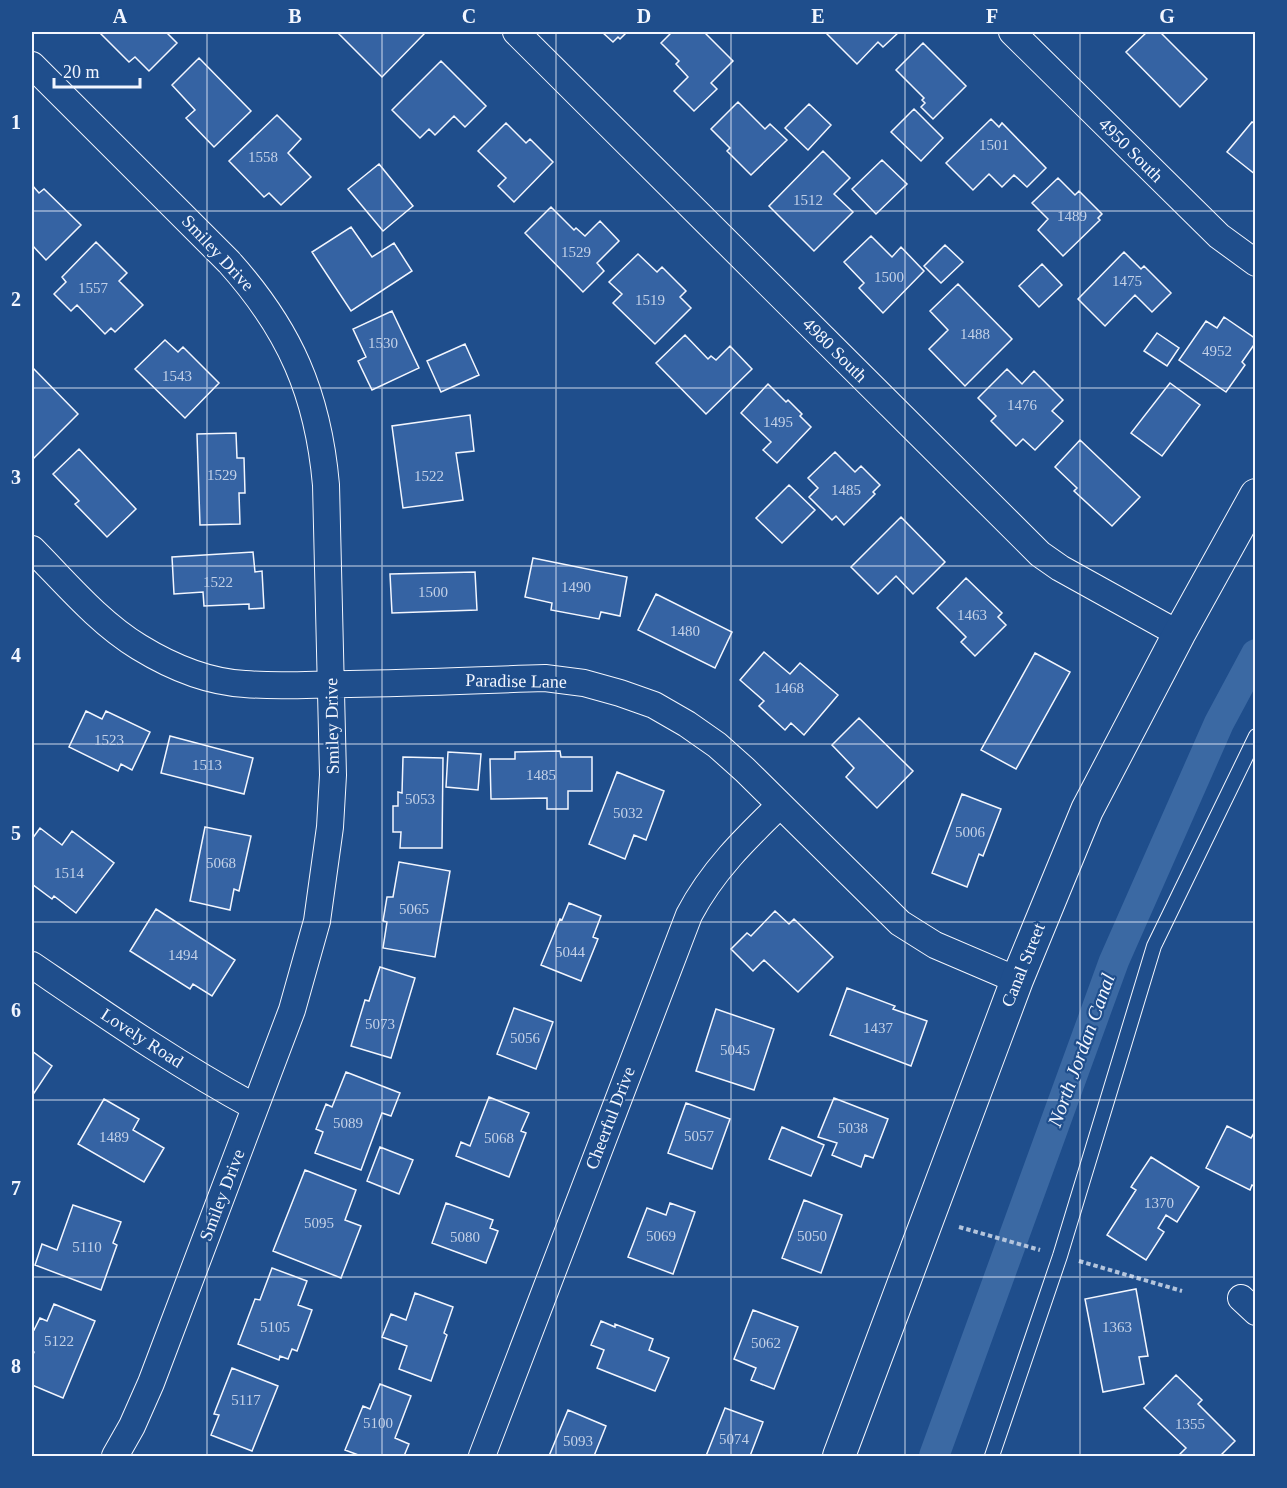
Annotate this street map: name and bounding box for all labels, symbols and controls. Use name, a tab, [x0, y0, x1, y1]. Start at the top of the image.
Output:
text: A	[113, 5, 128, 27]
text: B	[288, 5, 302, 27]
text: C	[462, 5, 476, 27]
text: D	[637, 5, 651, 27]
text: E	[811, 5, 825, 27]
text: F	[986, 5, 998, 27]
text: G	[1159, 5, 1175, 27]
scale bar	[54, 51, 140, 89]
text: 20 m	[63, 62, 100, 82]
text: 1	[11, 111, 21, 133]
street label: 4950 South	[1095, 114, 1167, 186]
house number: 1501	[979, 137, 1009, 153]
house number: 1558	[248, 149, 278, 165]
house number: 1512	[793, 192, 823, 208]
house number: 1489	[1057, 208, 1087, 224]
street label: Smiley Drive	[178, 211, 258, 295]
house number: 1529	[561, 244, 591, 260]
house number: 1500	[874, 269, 904, 285]
house number: 1475	[1112, 273, 1142, 289]
house number: 1557	[78, 280, 109, 296]
text: 2	[11, 288, 21, 310]
house number: 1519	[635, 292, 665, 308]
street label: 4980 South	[799, 314, 871, 386]
house number: 1488	[960, 326, 990, 342]
house number: 1530	[368, 335, 398, 351]
house number: 4952	[1202, 343, 1232, 359]
house number: 1543	[162, 368, 192, 384]
house number: 1476	[1007, 397, 1038, 413]
house number: 1495	[763, 414, 793, 430]
text: 3	[11, 466, 21, 488]
house number: 1529	[207, 467, 237, 483]
house number: 1522	[414, 468, 444, 484]
house number: 1485	[831, 482, 861, 498]
house number: 1522	[203, 574, 233, 590]
house number: 1490	[561, 579, 591, 595]
house number: 1500	[418, 584, 448, 600]
house number: 1463	[957, 607, 987, 623]
house number: 1480	[670, 623, 700, 639]
text: 4	[11, 644, 21, 666]
street label: Paradise Lane	[465, 670, 567, 692]
street label: Smiley Drive	[321, 678, 343, 774]
house number: 1468	[774, 680, 804, 696]
house number: 1523	[94, 732, 124, 748]
house number: 1513	[192, 757, 222, 773]
house number: 1485	[526, 767, 556, 783]
house number: 5053	[405, 791, 435, 807]
house number: 5032	[613, 805, 643, 821]
text: 5	[11, 822, 21, 844]
house number: 5006	[955, 824, 986, 840]
house number: 5068	[206, 855, 236, 871]
house number: 1514	[54, 865, 85, 881]
house number: 5065	[399, 901, 429, 917]
street label: Canal Street	[997, 920, 1049, 1010]
house number: 5044	[555, 944, 586, 960]
house number: 1494	[168, 947, 199, 963]
water label: North Jordan Canal	[1043, 970, 1119, 1131]
text: 6	[11, 999, 21, 1021]
street label: Lovely Road	[97, 1004, 187, 1072]
house number: 5073	[365, 1016, 395, 1032]
house number: 1437	[863, 1020, 894, 1036]
house number: 5056	[510, 1030, 541, 1046]
house number: 5045	[720, 1042, 750, 1058]
street label: Cheerful Drive	[581, 1064, 639, 1172]
house number: 5089	[333, 1115, 363, 1131]
house number: 5038	[838, 1120, 868, 1136]
house number: 5057	[684, 1128, 715, 1144]
house number: 1489	[99, 1129, 129, 1145]
house number: 5068	[484, 1130, 514, 1146]
street label: Smiley Drive	[195, 1146, 249, 1244]
text: 7	[11, 1177, 21, 1199]
house number: 1370	[1144, 1195, 1174, 1211]
house number: 5095	[304, 1215, 334, 1231]
house number: 5069	[646, 1228, 676, 1244]
house number: 5050	[797, 1228, 827, 1244]
house number: 5080	[450, 1229, 480, 1245]
house number: 5110	[72, 1239, 102, 1255]
house number: 5105	[260, 1319, 290, 1335]
house number: 1363	[1102, 1319, 1132, 1335]
house number: 5122	[44, 1333, 74, 1349]
house number: 5062	[751, 1335, 781, 1351]
text: 8	[11, 1355, 21, 1377]
house number: 5117	[231, 1392, 261, 1408]
house number: 5100	[363, 1415, 393, 1431]
house number: 1355	[1175, 1416, 1205, 1432]
house number: 5074	[719, 1431, 750, 1447]
house number: 5093	[563, 1433, 593, 1449]

